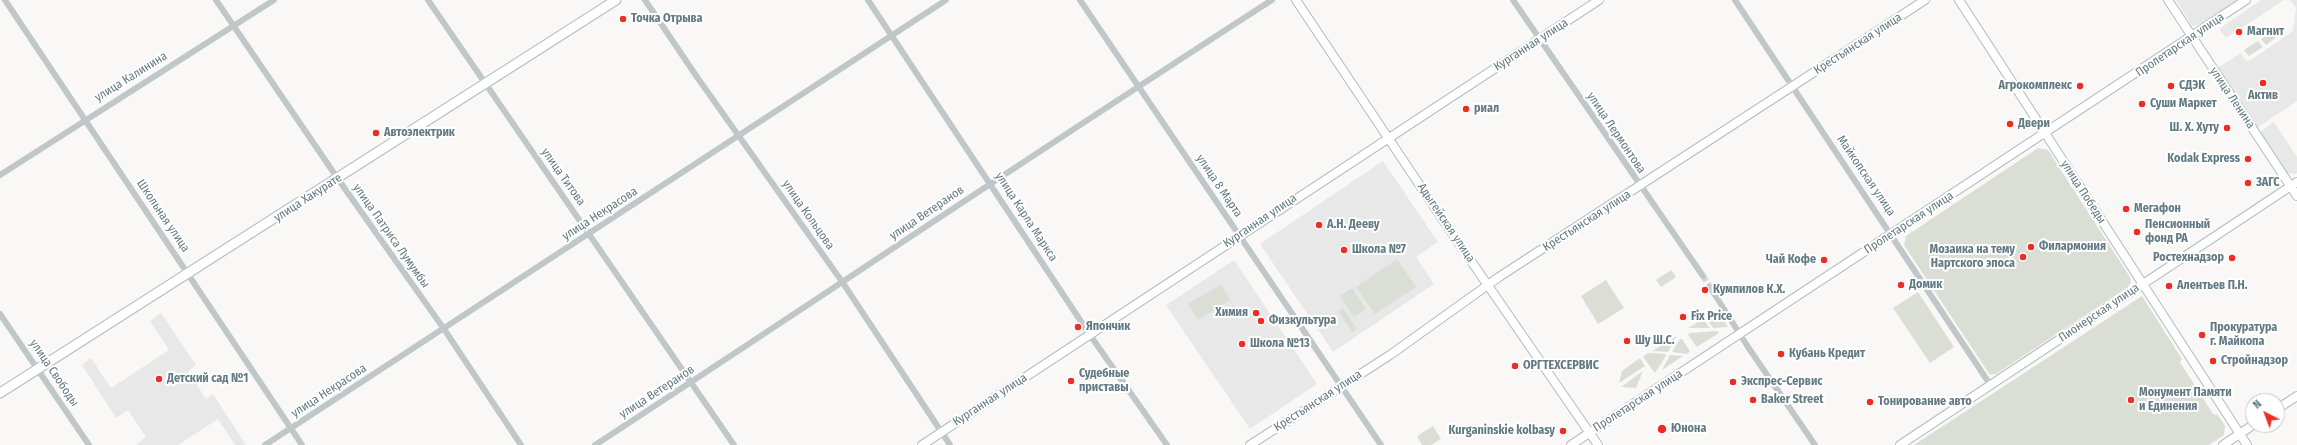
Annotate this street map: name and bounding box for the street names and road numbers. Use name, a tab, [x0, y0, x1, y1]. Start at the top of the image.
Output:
street label: Крестьянская улица	[1811, 10, 1905, 78]
street label: Пролетарская улица	[2133, 10, 2227, 80]
street label: Курганная улица	[1491, 16, 1571, 74]
street label: улица Калинина	[92, 49, 170, 105]
street label: улица Ленина	[2206, 65, 2258, 131]
street label: улица Лермонтова	[1583, 90, 1649, 176]
street label: Майкопская улица	[1834, 133, 1898, 219]
street label: улица Титова	[538, 145, 588, 209]
street label: улица 8 Марта	[1193, 152, 1245, 220]
street label: улица Победы	[2057, 158, 2109, 226]
street label: улица Карла Маркса	[992, 170, 1060, 264]
street label: улица Хакурате	[271, 171, 345, 225]
street label: Школьная улица	[133, 177, 193, 255]
street label: улица Кольцова	[779, 178, 837, 252]
street label: улица Патриса Лумумбы	[350, 181, 432, 291]
street label: Адыгейская улица	[1414, 181, 1478, 265]
street label: улица Ветеранов	[887, 183, 967, 243]
street label: улица Некрасова	[560, 184, 640, 244]
street label: Крестьянская улица	[1540, 187, 1634, 255]
street label: Пролетарская улица	[1862, 189, 1956, 257]
street label: Курганная улица	[1220, 191, 1300, 251]
street label: Пионерская улица	[2056, 281, 2142, 345]
street label: улица Свободы	[26, 337, 82, 409]
street label: улица Некрасова	[289, 361, 369, 421]
street label: улица Ветеранов	[617, 362, 697, 422]
street label: Крестьянская улица	[1271, 367, 1365, 435]
street label: Пролетарская улица	[1591, 367, 1685, 435]
street label: Курганная улица	[950, 371, 1030, 429]

